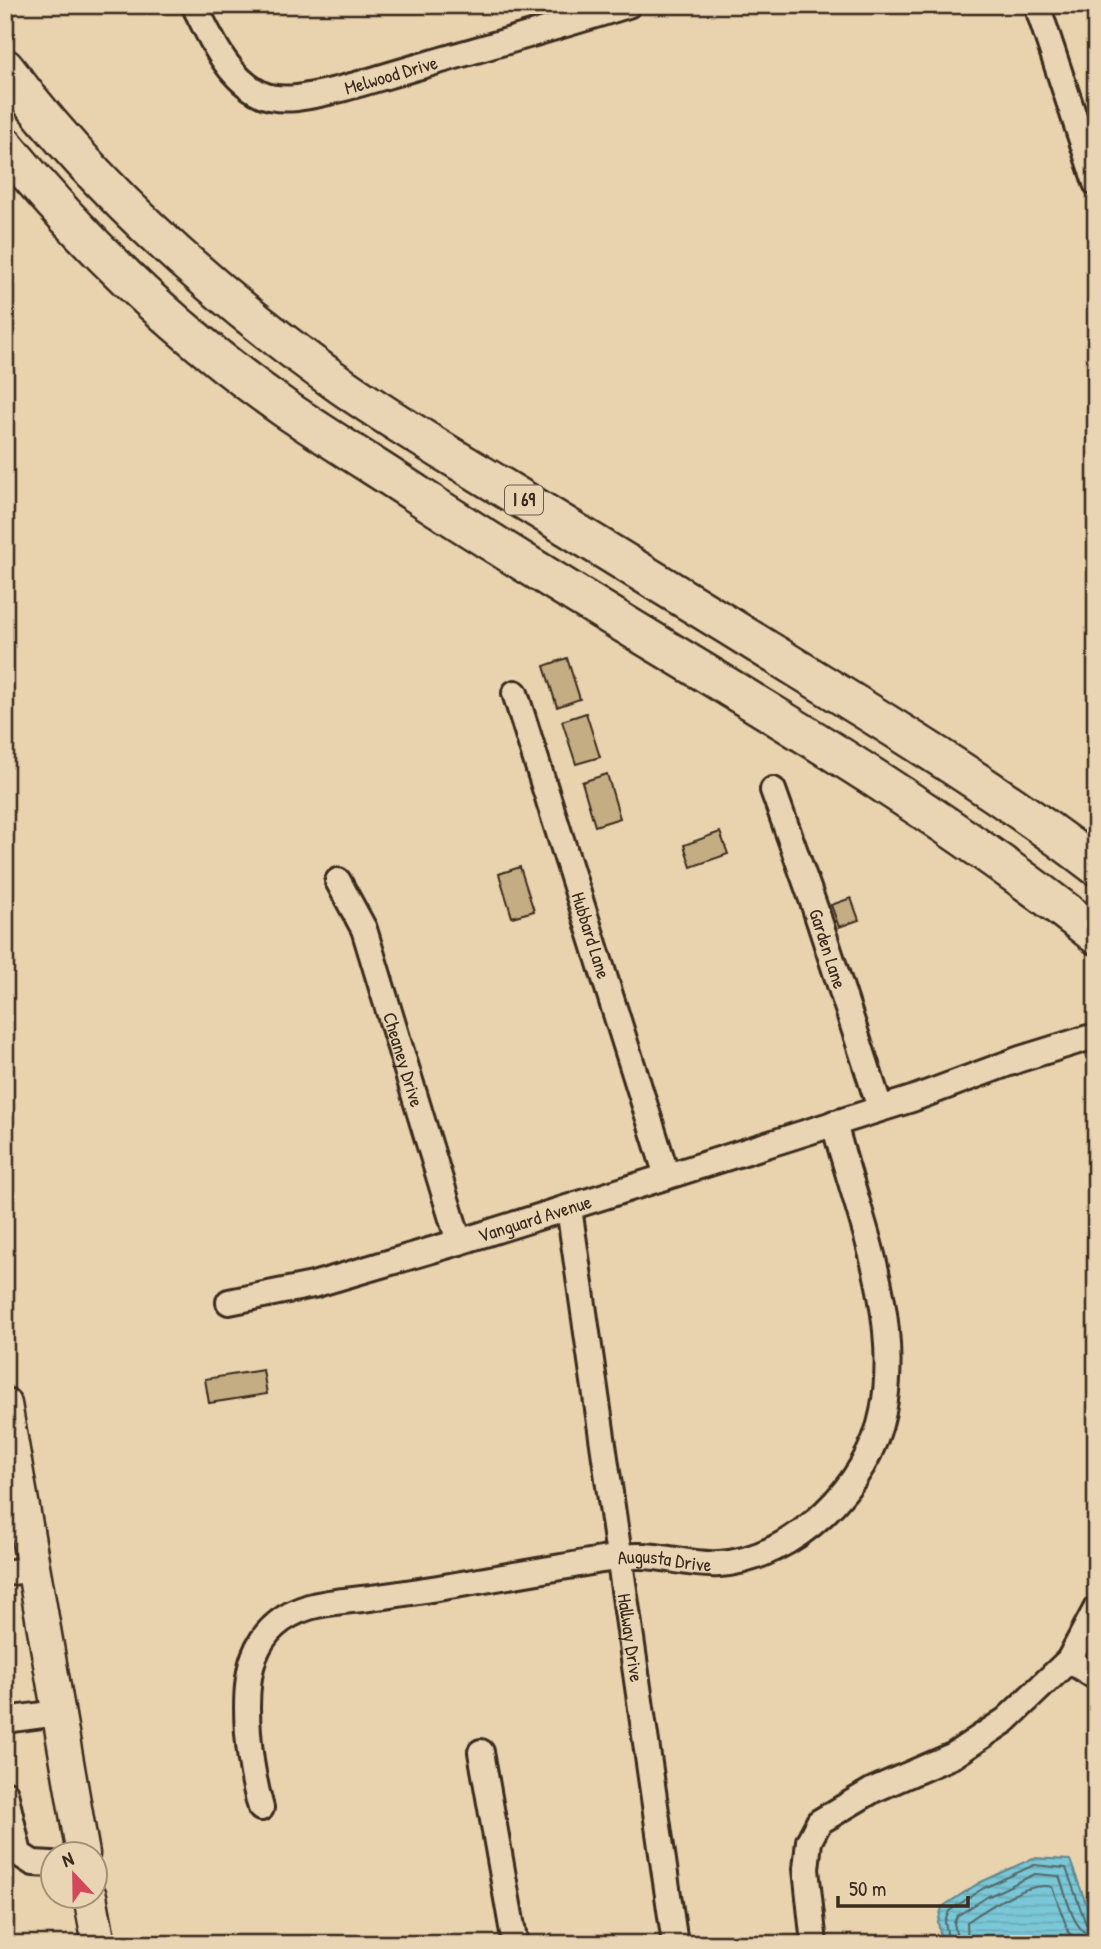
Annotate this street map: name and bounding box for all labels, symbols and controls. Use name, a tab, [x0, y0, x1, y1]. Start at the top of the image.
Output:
street label: Melwood Drive	[342, 49, 441, 100]
road number: I 69	[505, 486, 543, 514]
street label: Hubbard Lane	[565, 889, 617, 982]
street label: Garden Lane	[803, 905, 853, 992]
street label: Cheaney Drive	[377, 1009, 430, 1111]
street label: Vanguard Avenue	[474, 1188, 595, 1248]
street label: Augusta Drive	[616, 1543, 712, 1577]
street label: Hallway Drive	[612, 1592, 650, 1684]
north arrow	[38, 1840, 108, 1910]
text: N	[58, 1845, 77, 1873]
scale bar	[838, 1865, 968, 1909]
text: 50 m	[849, 1874, 886, 1903]

